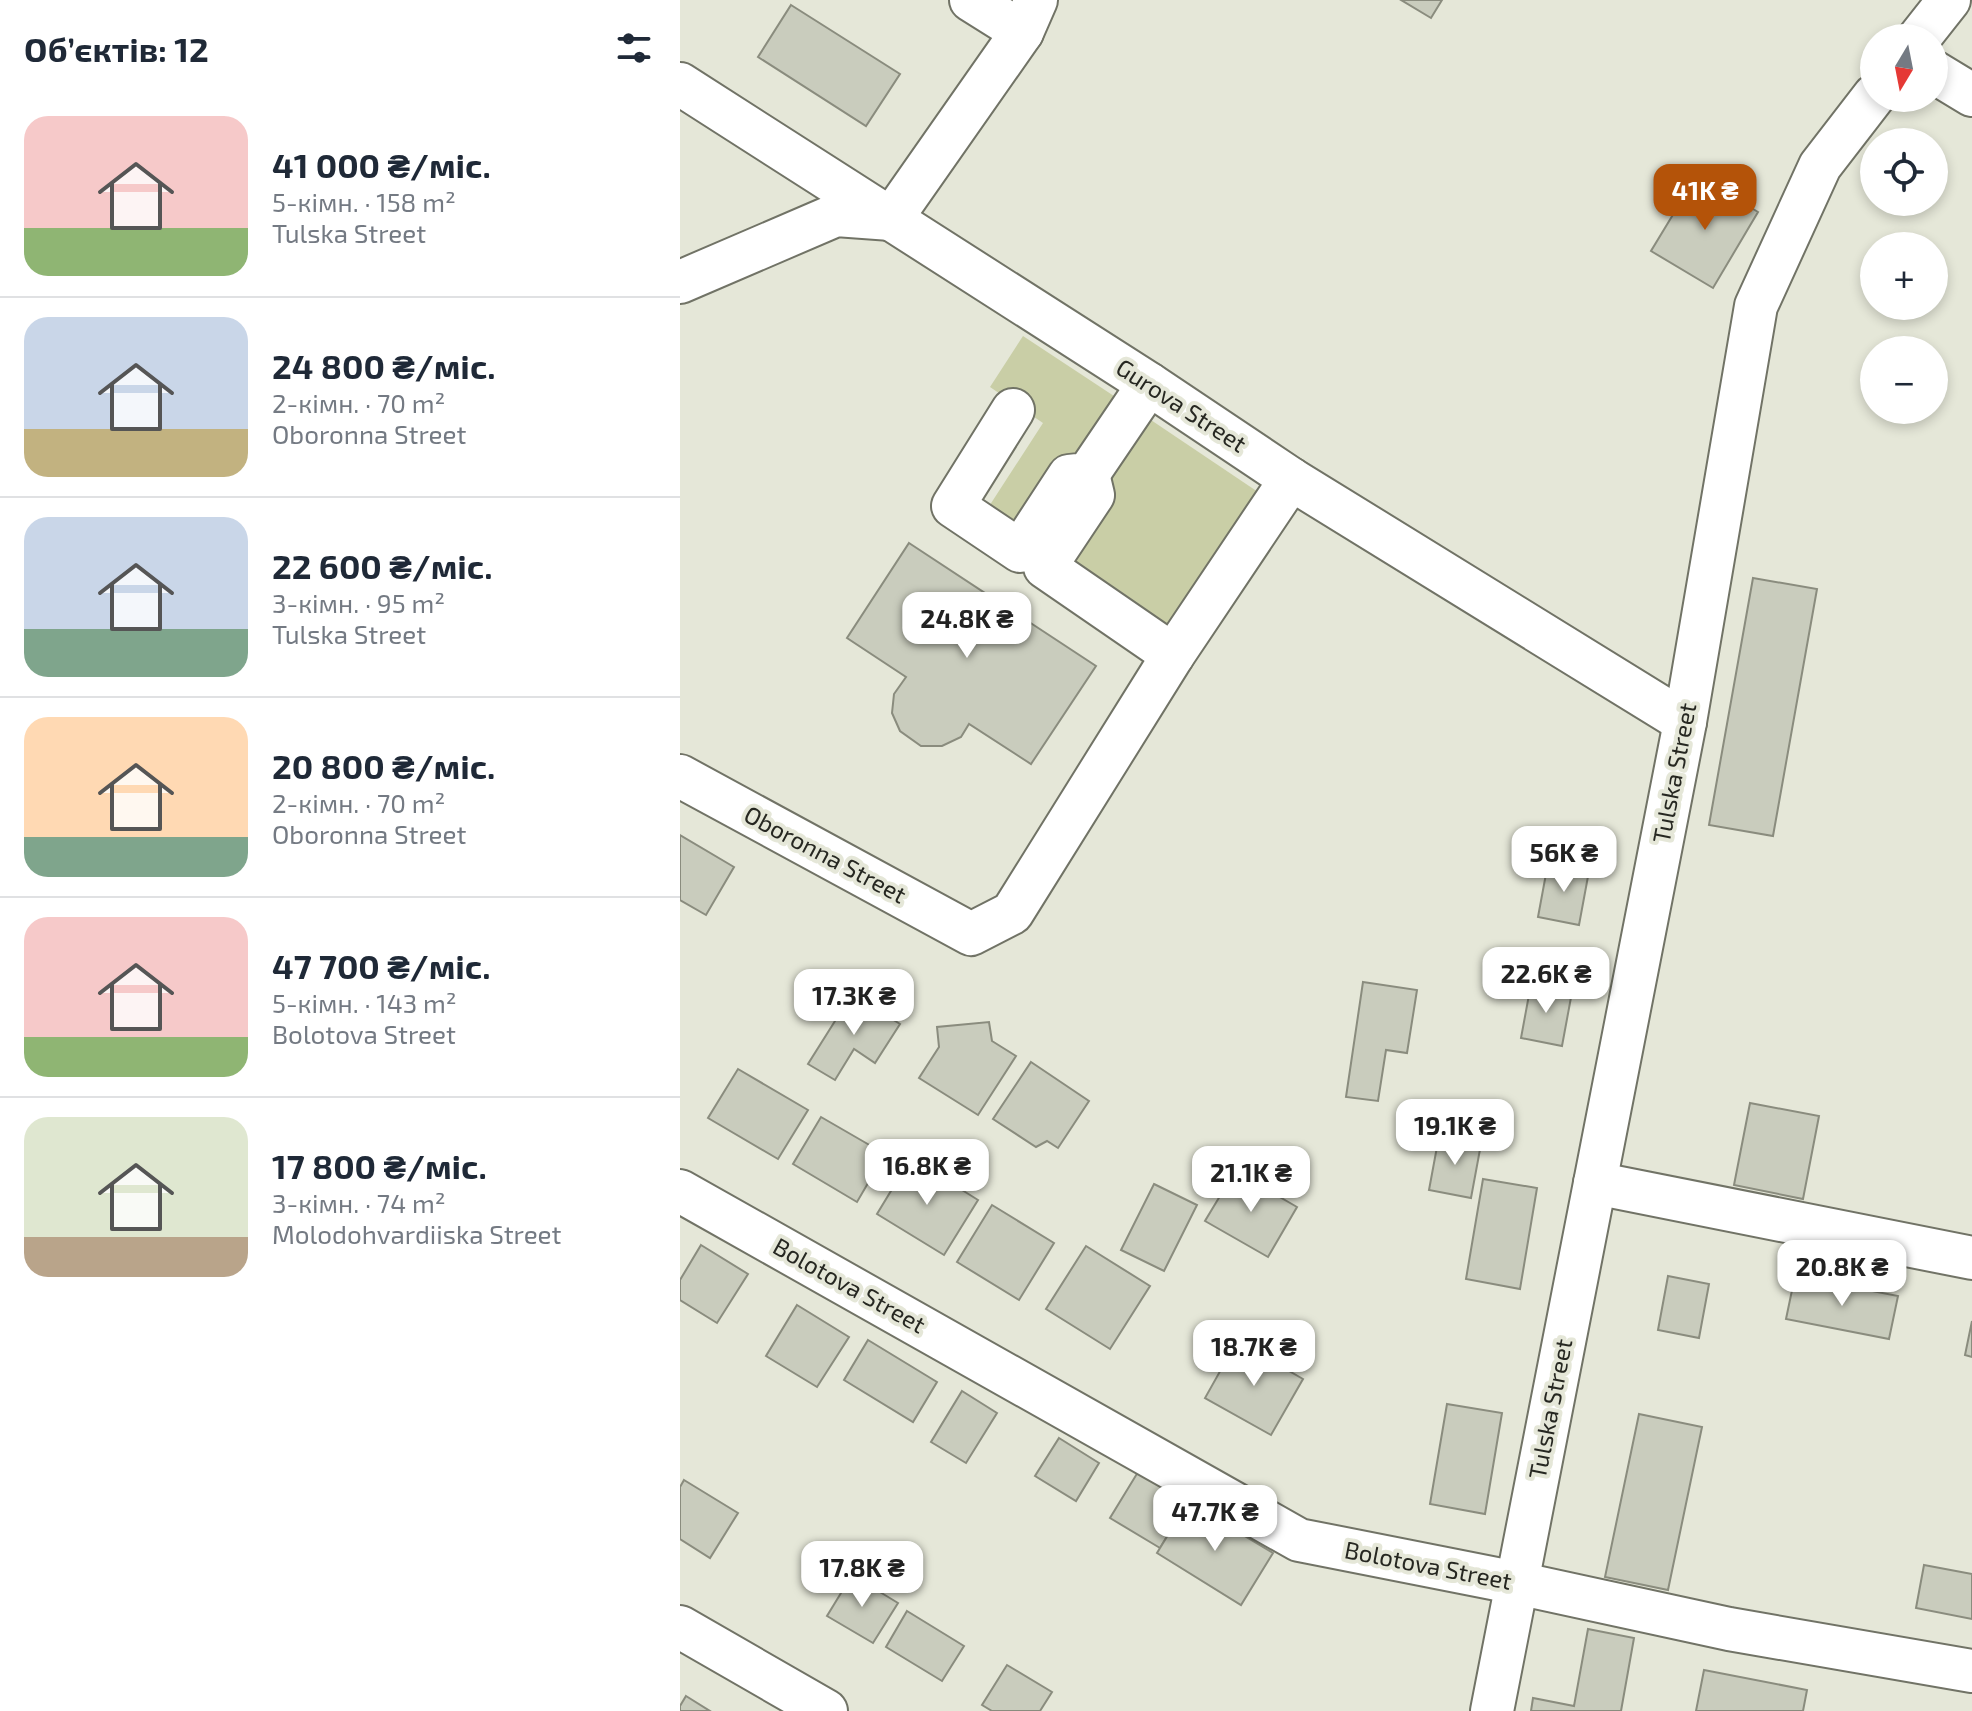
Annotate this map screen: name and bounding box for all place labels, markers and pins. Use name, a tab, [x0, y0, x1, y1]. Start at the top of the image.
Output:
pin: 41K ₴	[1649, 164, 1761, 232]
pin: 24.8K ₴	[893, 592, 1041, 660]
pin: 56K ₴	[1508, 826, 1620, 894]
pin: 22.6K ₴	[1472, 947, 1620, 1015]
pin: 17.3K ₴	[780, 969, 928, 1037]
pin: 19.1K ₴	[1381, 1099, 1529, 1167]
pin: 16.8K ₴	[853, 1139, 1001, 1207]
pin: 21.1K ₴	[1177, 1146, 1325, 1214]
pin: 20.8K ₴	[1768, 1240, 1916, 1308]
pin: 18.7K ₴	[1180, 1320, 1328, 1388]
pin: 47.7K ₴	[1141, 1485, 1289, 1553]
pin: 17.8K ₴	[788, 1541, 936, 1609]

